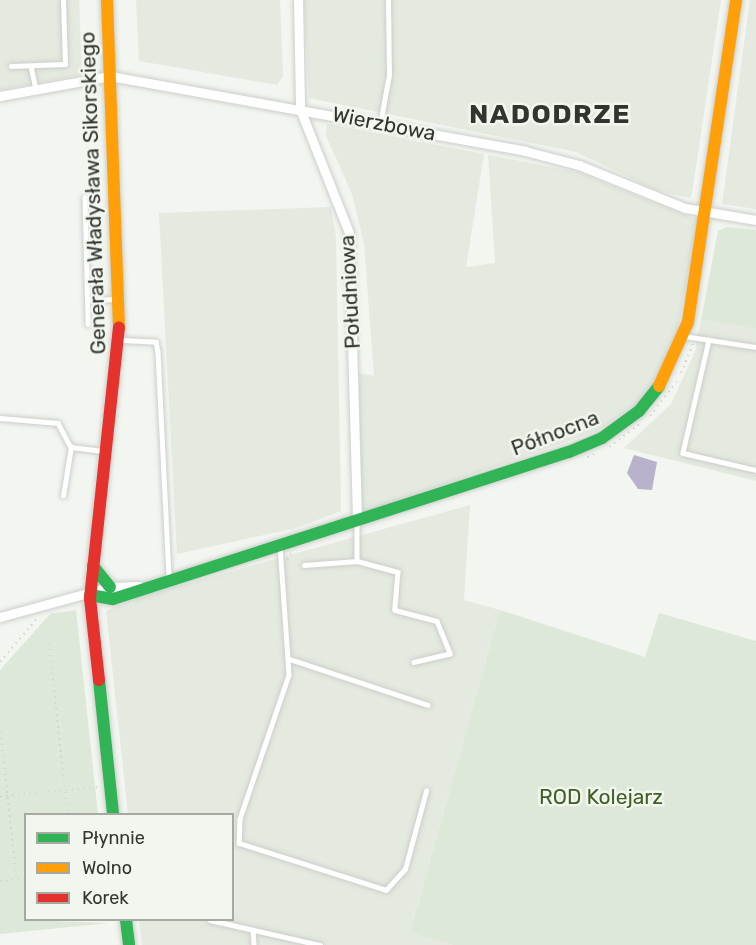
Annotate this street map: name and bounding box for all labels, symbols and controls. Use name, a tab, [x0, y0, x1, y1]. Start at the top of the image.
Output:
street label: Generała Władysława Sikorskiego	[75, 31, 111, 355]
district label: NADODRZE	[469, 99, 631, 131]
street label: Wierzbowa	[330, 102, 438, 146]
street label: Południowa	[334, 234, 366, 350]
street label: Północna	[508, 405, 602, 461]
park label: ROD Kolejarz	[539, 784, 663, 810]
legend	[24, 813, 234, 921]
text: Płynnie	[82, 827, 145, 849]
text: Wolno	[82, 857, 132, 879]
text: Korek	[82, 887, 129, 909]

